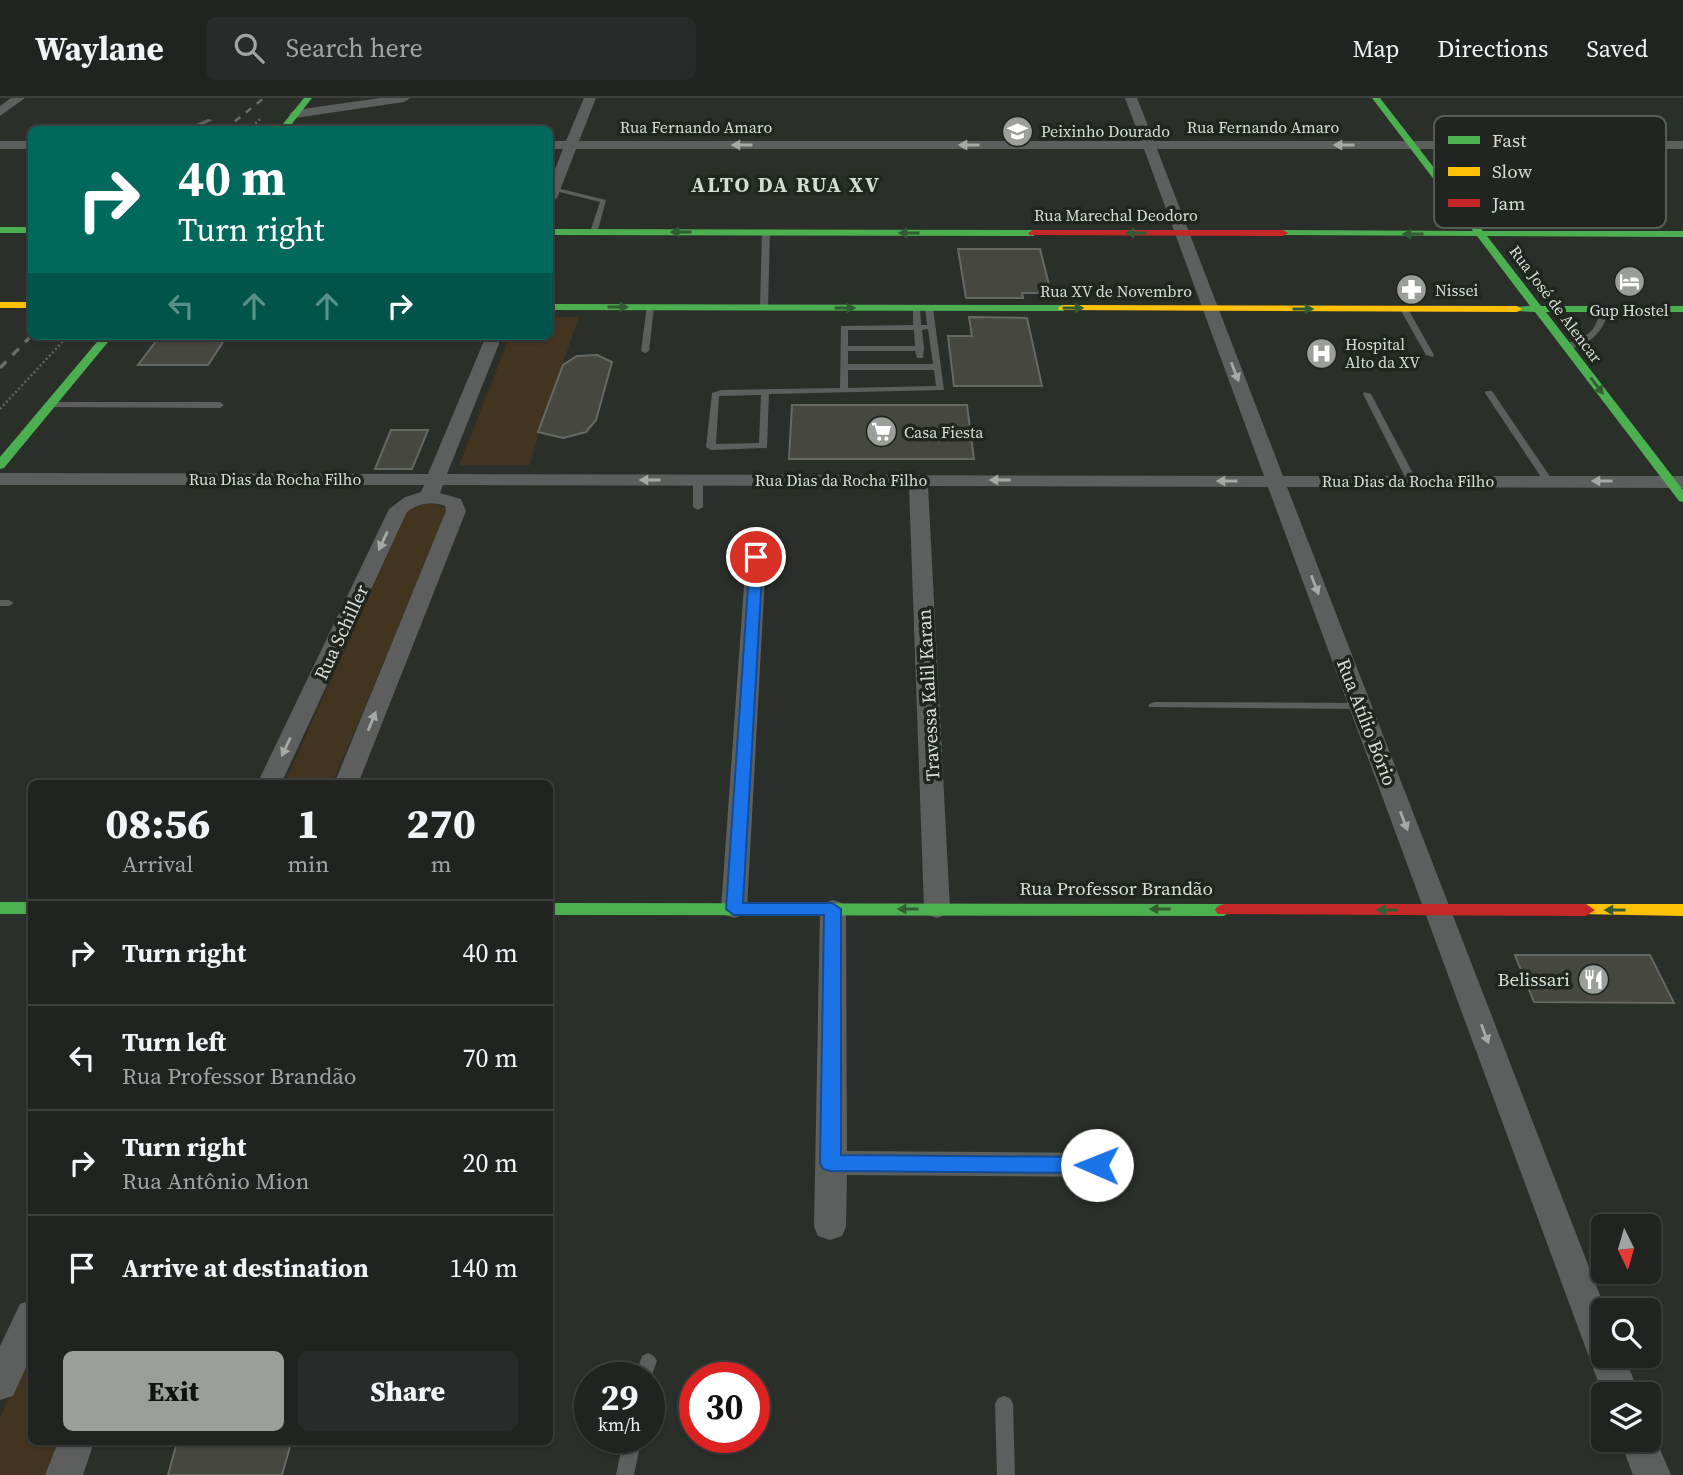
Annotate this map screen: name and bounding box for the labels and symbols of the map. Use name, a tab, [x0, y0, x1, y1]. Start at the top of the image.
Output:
school or university icon: Peixinho Dourado	[1001, 114, 1035, 148]
street label: Rua Fernando Amaro	[620, 116, 772, 138]
street label: Rua Fernando Amaro	[1187, 116, 1339, 138]
legend	[1434, 116, 1666, 228]
place label: Peixinho Dourado	[1041, 120, 1170, 142]
text: Fast	[1492, 127, 1527, 153]
one-way arrow	[731, 139, 753, 151]
one-way arrow	[958, 139, 980, 151]
one-way arrow	[1333, 139, 1355, 151]
text: Slow	[1492, 158, 1533, 184]
district label: ALTO DA RUA XV	[691, 170, 881, 199]
text: Jam	[1491, 190, 1525, 216]
street label: Rua Marechal Deodoro	[1034, 204, 1198, 226]
one-way arrow	[670, 226, 692, 238]
one-way arrow	[897, 227, 919, 238]
one-way arrow	[1125, 227, 1147, 239]
one-way arrow	[1401, 228, 1423, 240]
street label: Rua José de Alencar	[1505, 241, 1608, 367]
hotel icon: Gup Hostel	[1612, 264, 1646, 298]
pharmacy icon: Nissei	[1395, 273, 1429, 307]
place label: Nissei	[1435, 279, 1479, 301]
street label: Rua XV de Novembro	[1040, 280, 1192, 302]
place label: Gup Hostel	[1589, 299, 1669, 321]
one-way arrow	[607, 301, 629, 313]
one-way arrow	[834, 302, 856, 314]
one-way arrow	[1062, 302, 1084, 314]
one-way arrow	[1293, 303, 1315, 315]
place label: Hospital Alto da XV	[1345, 333, 1420, 373]
hospital icon: Hospital Alto da XV	[1305, 336, 1339, 370]
one-way arrow	[1229, 362, 1240, 383]
one-way arrow	[1589, 377, 1603, 395]
supermarket icon: Casa Fiesta	[864, 415, 898, 449]
place label: Casa Fiesta	[904, 421, 984, 443]
street label: Rua Dias da Rocha Filho	[189, 468, 361, 490]
street label: Rua Dias da Rocha Filho	[755, 469, 927, 491]
street label: Rua Dias da Rocha Filho	[1322, 470, 1494, 492]
one-way arrow	[639, 474, 661, 486]
one-way arrow	[989, 474, 1011, 486]
one-way arrow	[1216, 475, 1238, 487]
one-way arrow	[1591, 475, 1613, 487]
pin	[726, 527, 786, 587]
one-way arrow	[378, 531, 389, 551]
one-way arrow	[1310, 575, 1321, 596]
street label: Rua Schiller	[308, 580, 374, 684]
street label: Travessa Kalil Karan	[911, 608, 945, 782]
street label: Rua Atílio Bório	[1331, 655, 1403, 789]
one-way arrow	[366, 710, 377, 731]
one-way arrow	[281, 737, 292, 757]
one-way arrow	[1399, 810, 1410, 831]
street label: Rua Professor Brandão	[1019, 875, 1213, 901]
one-way arrow	[897, 903, 919, 915]
one-way arrow	[1149, 903, 1171, 915]
one-way arrow	[1376, 904, 1398, 916]
one-way arrow	[1604, 904, 1626, 916]
restaurant icon: Belissari	[1576, 962, 1610, 996]
place label: Belissari	[1497, 966, 1570, 992]
one-way arrow	[1479, 1023, 1490, 1044]
position arrow	[1060, 1128, 1134, 1202]
north arrow	[1591, 1214, 1661, 1284]
speed limit sign: 30	[679, 1362, 770, 1453]

